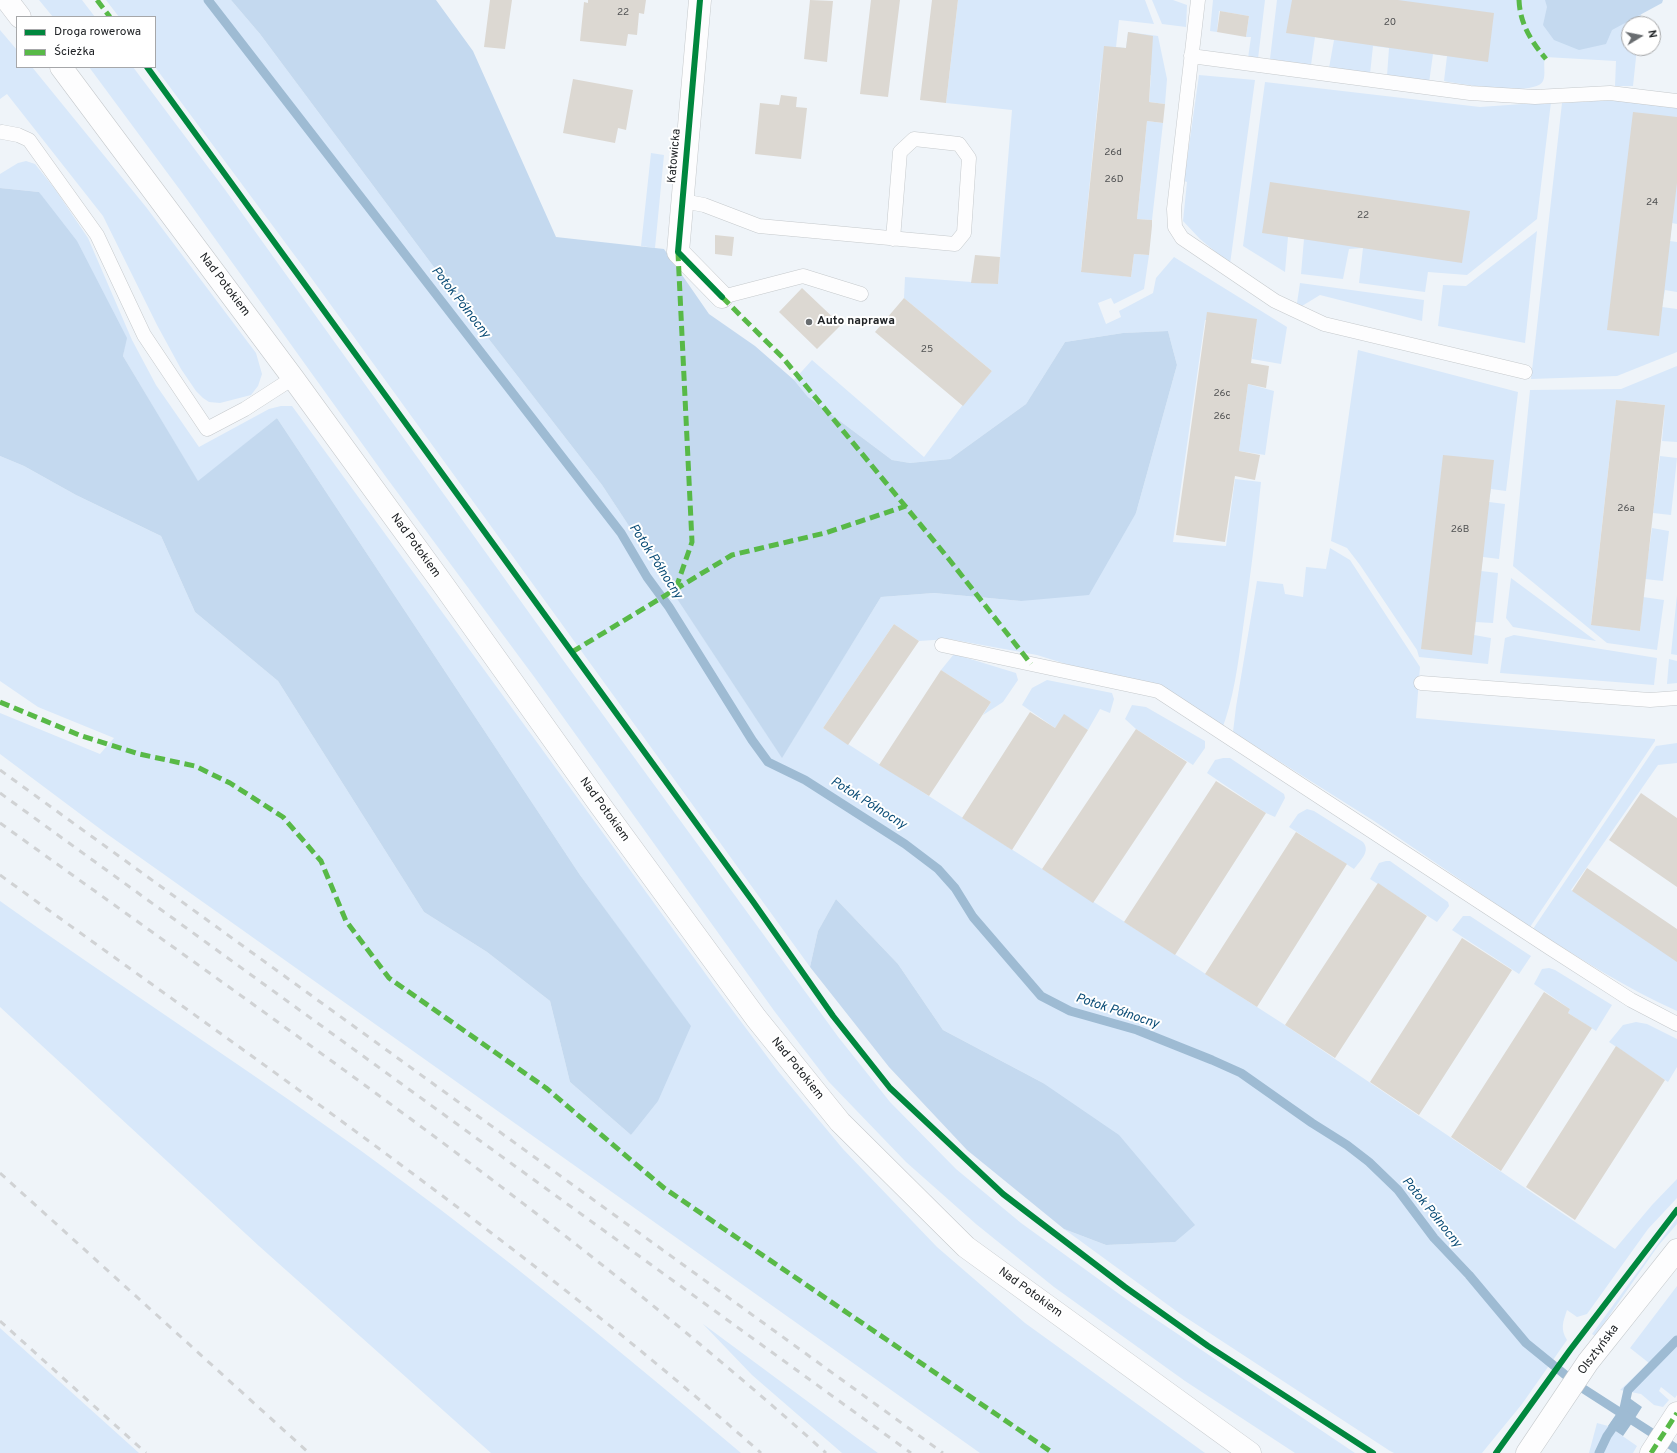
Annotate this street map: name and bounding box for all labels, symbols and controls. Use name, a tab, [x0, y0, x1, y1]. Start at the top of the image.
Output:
house number: 22	[617, 7, 629, 19]
legend	[16, 16, 156, 68]
north arrow	[1621, 16, 1661, 56]
house number: 20	[1384, 17, 1396, 29]
text: Droga rowerowa	[54, 24, 141, 40]
text: N	[1644, 29, 1659, 39]
text: Ścieżka	[54, 44, 95, 60]
street label: Katowicka	[665, 128, 685, 184]
house number: 26d	[1104, 147, 1122, 159]
house number: 26D	[1105, 174, 1123, 186]
house number: 24	[1646, 197, 1658, 209]
house number: 22	[1357, 210, 1369, 222]
street label: Nad Potokiem	[195, 250, 253, 320]
water label: Potok Północny	[427, 264, 493, 342]
place label: Auto naprawa	[817, 315, 895, 329]
marker: Auto naprawa	[804, 317, 814, 327]
house number: 25	[921, 344, 933, 356]
house number: 26c	[1213, 388, 1231, 400]
house number: 26c	[1213, 411, 1231, 423]
house number: 26a	[1617, 503, 1635, 515]
street label: Nad Potokiem	[387, 511, 443, 581]
water label: Potok Północny	[625, 521, 685, 603]
house number: 26B	[1451, 524, 1469, 536]
water label: Potok Północny	[827, 774, 909, 834]
street label: Nad Potokiem	[576, 775, 632, 845]
water label: Potok Północny	[1073, 991, 1161, 1033]
street label: Nad Potokiem	[768, 1035, 826, 1103]
water label: Potok Północny	[1398, 1174, 1464, 1252]
street label: Nad Potokiem	[995, 1265, 1065, 1321]
street label: Olsztyńska	[1576, 1322, 1622, 1378]

